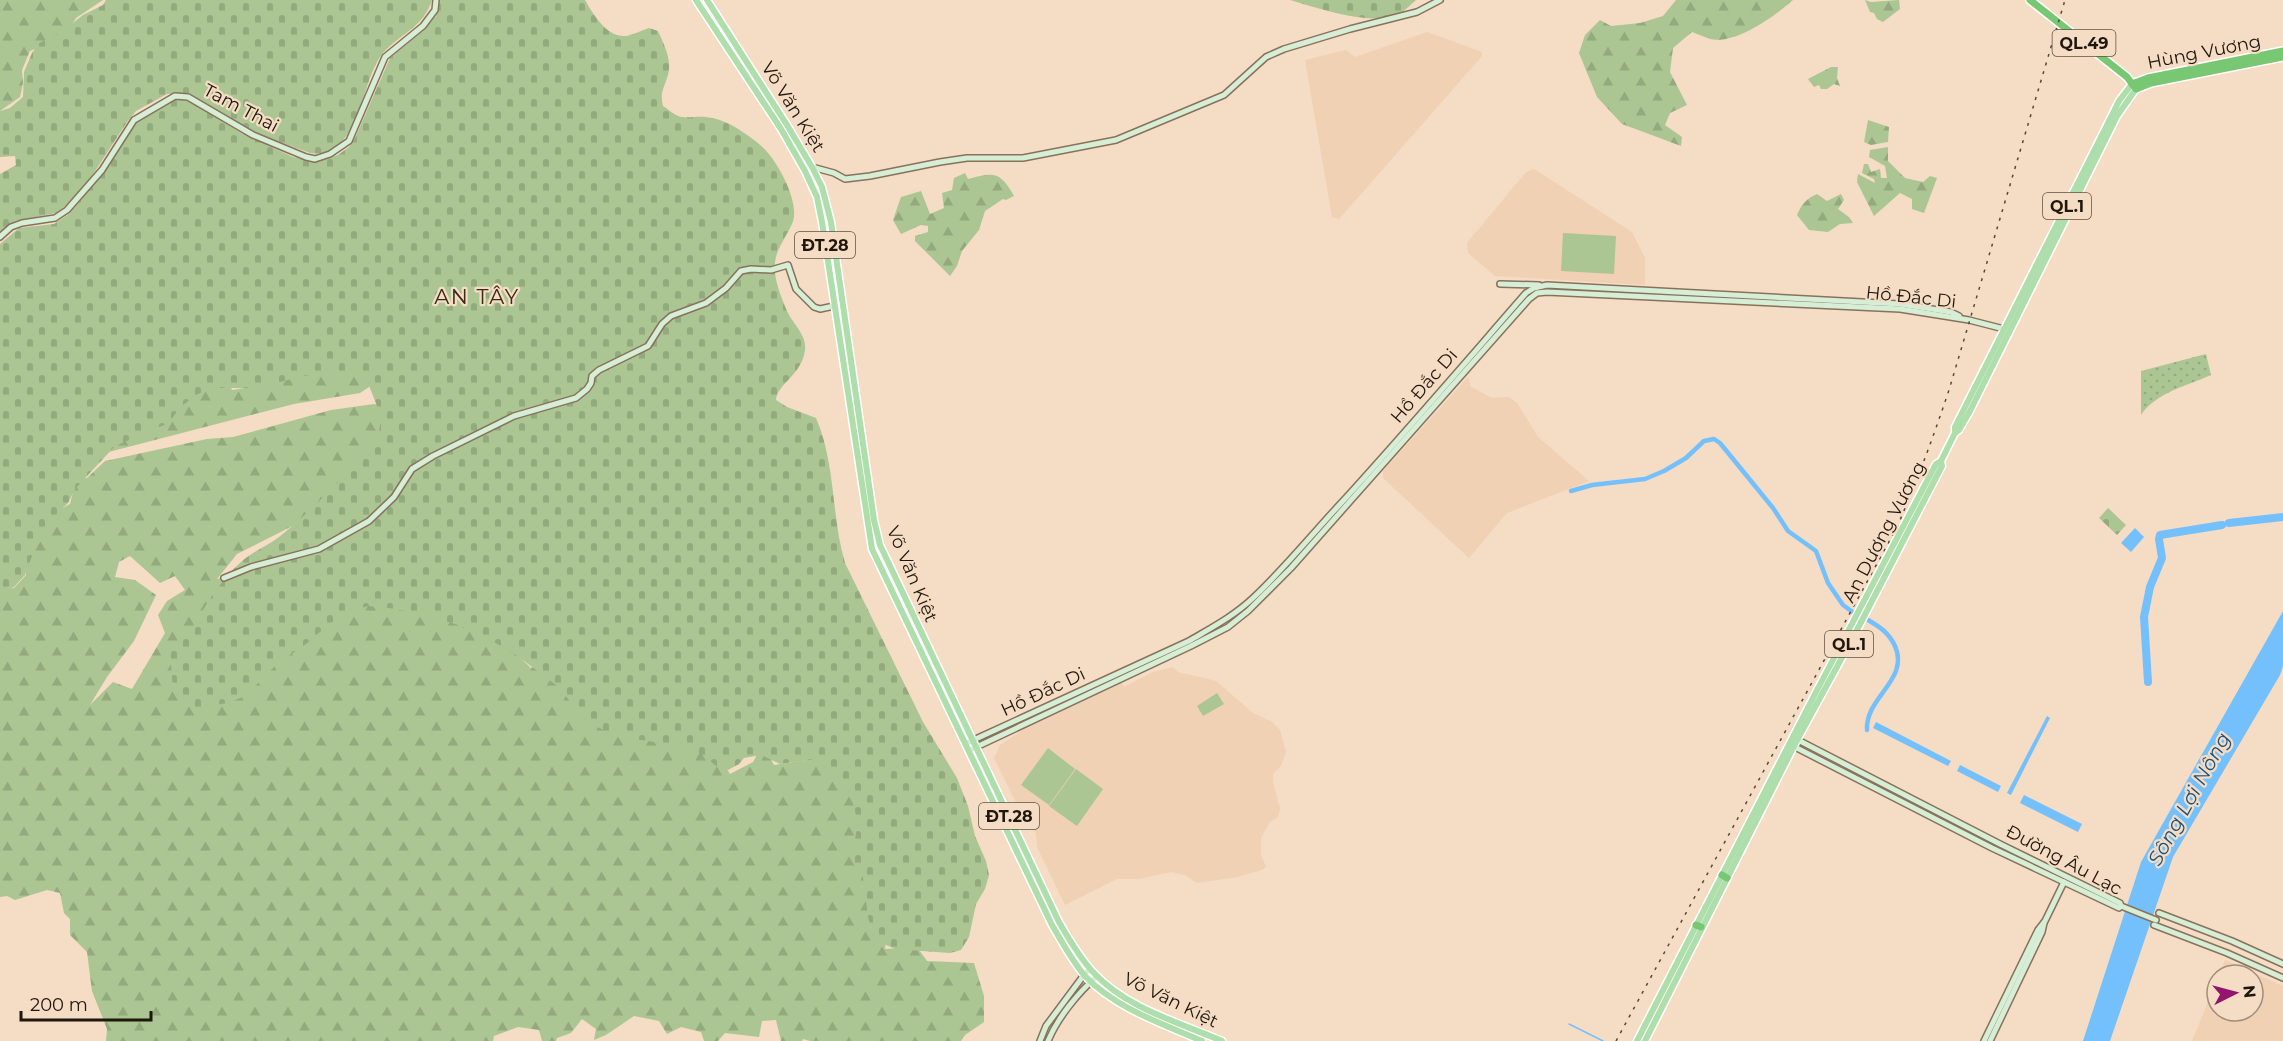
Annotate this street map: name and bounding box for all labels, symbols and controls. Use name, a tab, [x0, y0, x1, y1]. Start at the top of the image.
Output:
road number: QL.49	[2052, 30, 2116, 56]
street label: Hùng Vương	[2145, 30, 2263, 74]
street label: Võ Văn Kiệt	[757, 58, 829, 156]
street label: Tam Thai	[200, 79, 282, 137]
road number: QL.1	[2043, 193, 2091, 219]
road number: ĐT.28	[795, 232, 855, 258]
street label: Hồ Đắc Di	[1865, 281, 1957, 313]
district label: AN TÂY	[434, 284, 520, 309]
street label: Hồ Đắc Di	[1386, 345, 1462, 427]
street label: An Dương Vương	[1838, 458, 1930, 606]
street label: Võ Văn Kiệt	[882, 523, 942, 625]
road number: QL.1	[1825, 631, 1873, 657]
street label: Hồ Đắc Di	[997, 663, 1089, 721]
water label: Sông Lợi Nông	[2143, 728, 2235, 870]
road number: ĐT.28	[979, 803, 1039, 829]
street label: Đường Âu Lạc	[2002, 820, 2126, 900]
north arrow	[2205, 963, 2265, 1023]
street label: Võ Văn Kiệt	[1120, 968, 1222, 1032]
scale bar	[21, 984, 152, 1022]
text: N	[2239, 984, 2260, 999]
text: 200 m	[30, 994, 88, 1016]

